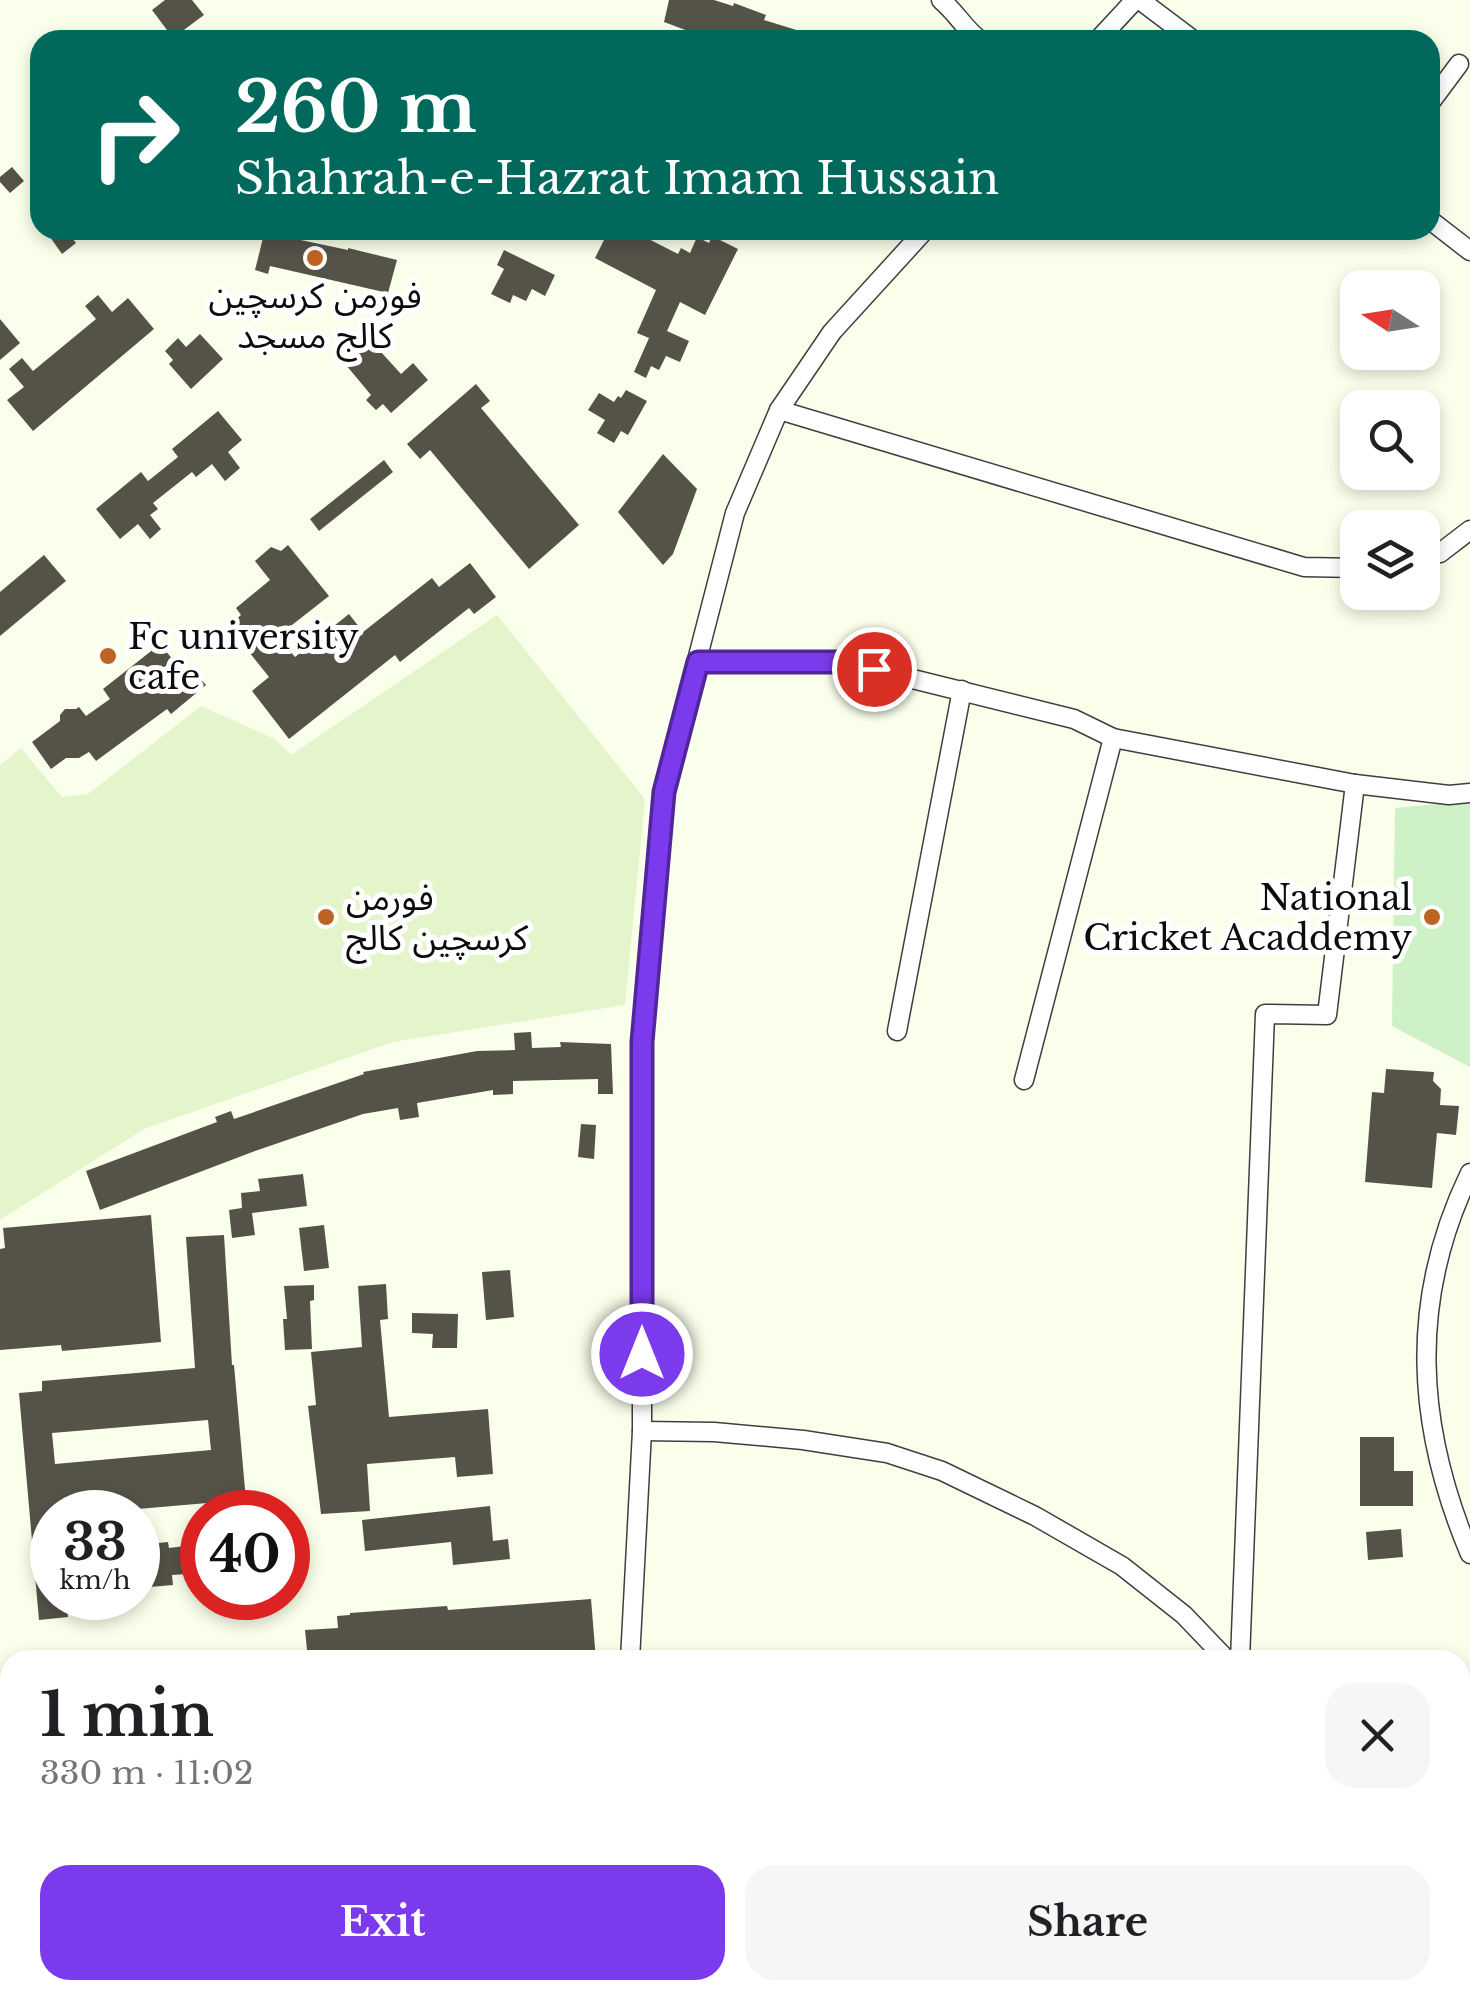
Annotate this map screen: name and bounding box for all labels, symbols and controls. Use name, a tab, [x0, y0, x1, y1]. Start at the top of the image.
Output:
text: 260 m	[235, 64, 477, 151]
icon: right	[70, 70, 200, 200]
text: Shahrah-e-Hazrat Imam Hussain	[235, 150, 999, 206]
marker: فورمن کرسچین کالج مسجد	[304, 247, 326, 269]
north arrow	[1340, 270, 1440, 370]
map controls	[1340, 270, 1440, 610]
place label: فورمن کرسچین کالج مسجد	[208, 274, 422, 362]
button: search	[1340, 390, 1440, 490]
button: layers	[1340, 510, 1440, 610]
place label: Fc university cafe	[128, 615, 359, 698]
pin	[832, 627, 917, 712]
icon: arrive	[847, 642, 902, 697]
marker: Fc university cafe	[97, 645, 119, 667]
place label: فورمن کرسچین کالج	[346, 876, 529, 964]
place label: National Cricket Acaddemy	[1083, 876, 1412, 959]
marker: فورمن کرسچین کالج	[315, 906, 337, 928]
marker: National Cricket Acaddemy	[1421, 906, 1443, 928]
position arrow	[590, 1302, 694, 1406]
speed limit sign: 40	[180, 1490, 310, 1620]
text: 33	[63, 1511, 127, 1574]
text: km/h	[60, 1565, 130, 1596]
text: 1 min	[40, 1678, 214, 1752]
button: close	[1325, 1683, 1430, 1788]
text: 330 m · 11:02	[40, 1753, 254, 1793]
button: Exit	[40, 1865, 725, 1980]
button: Share	[745, 1865, 1430, 1980]

